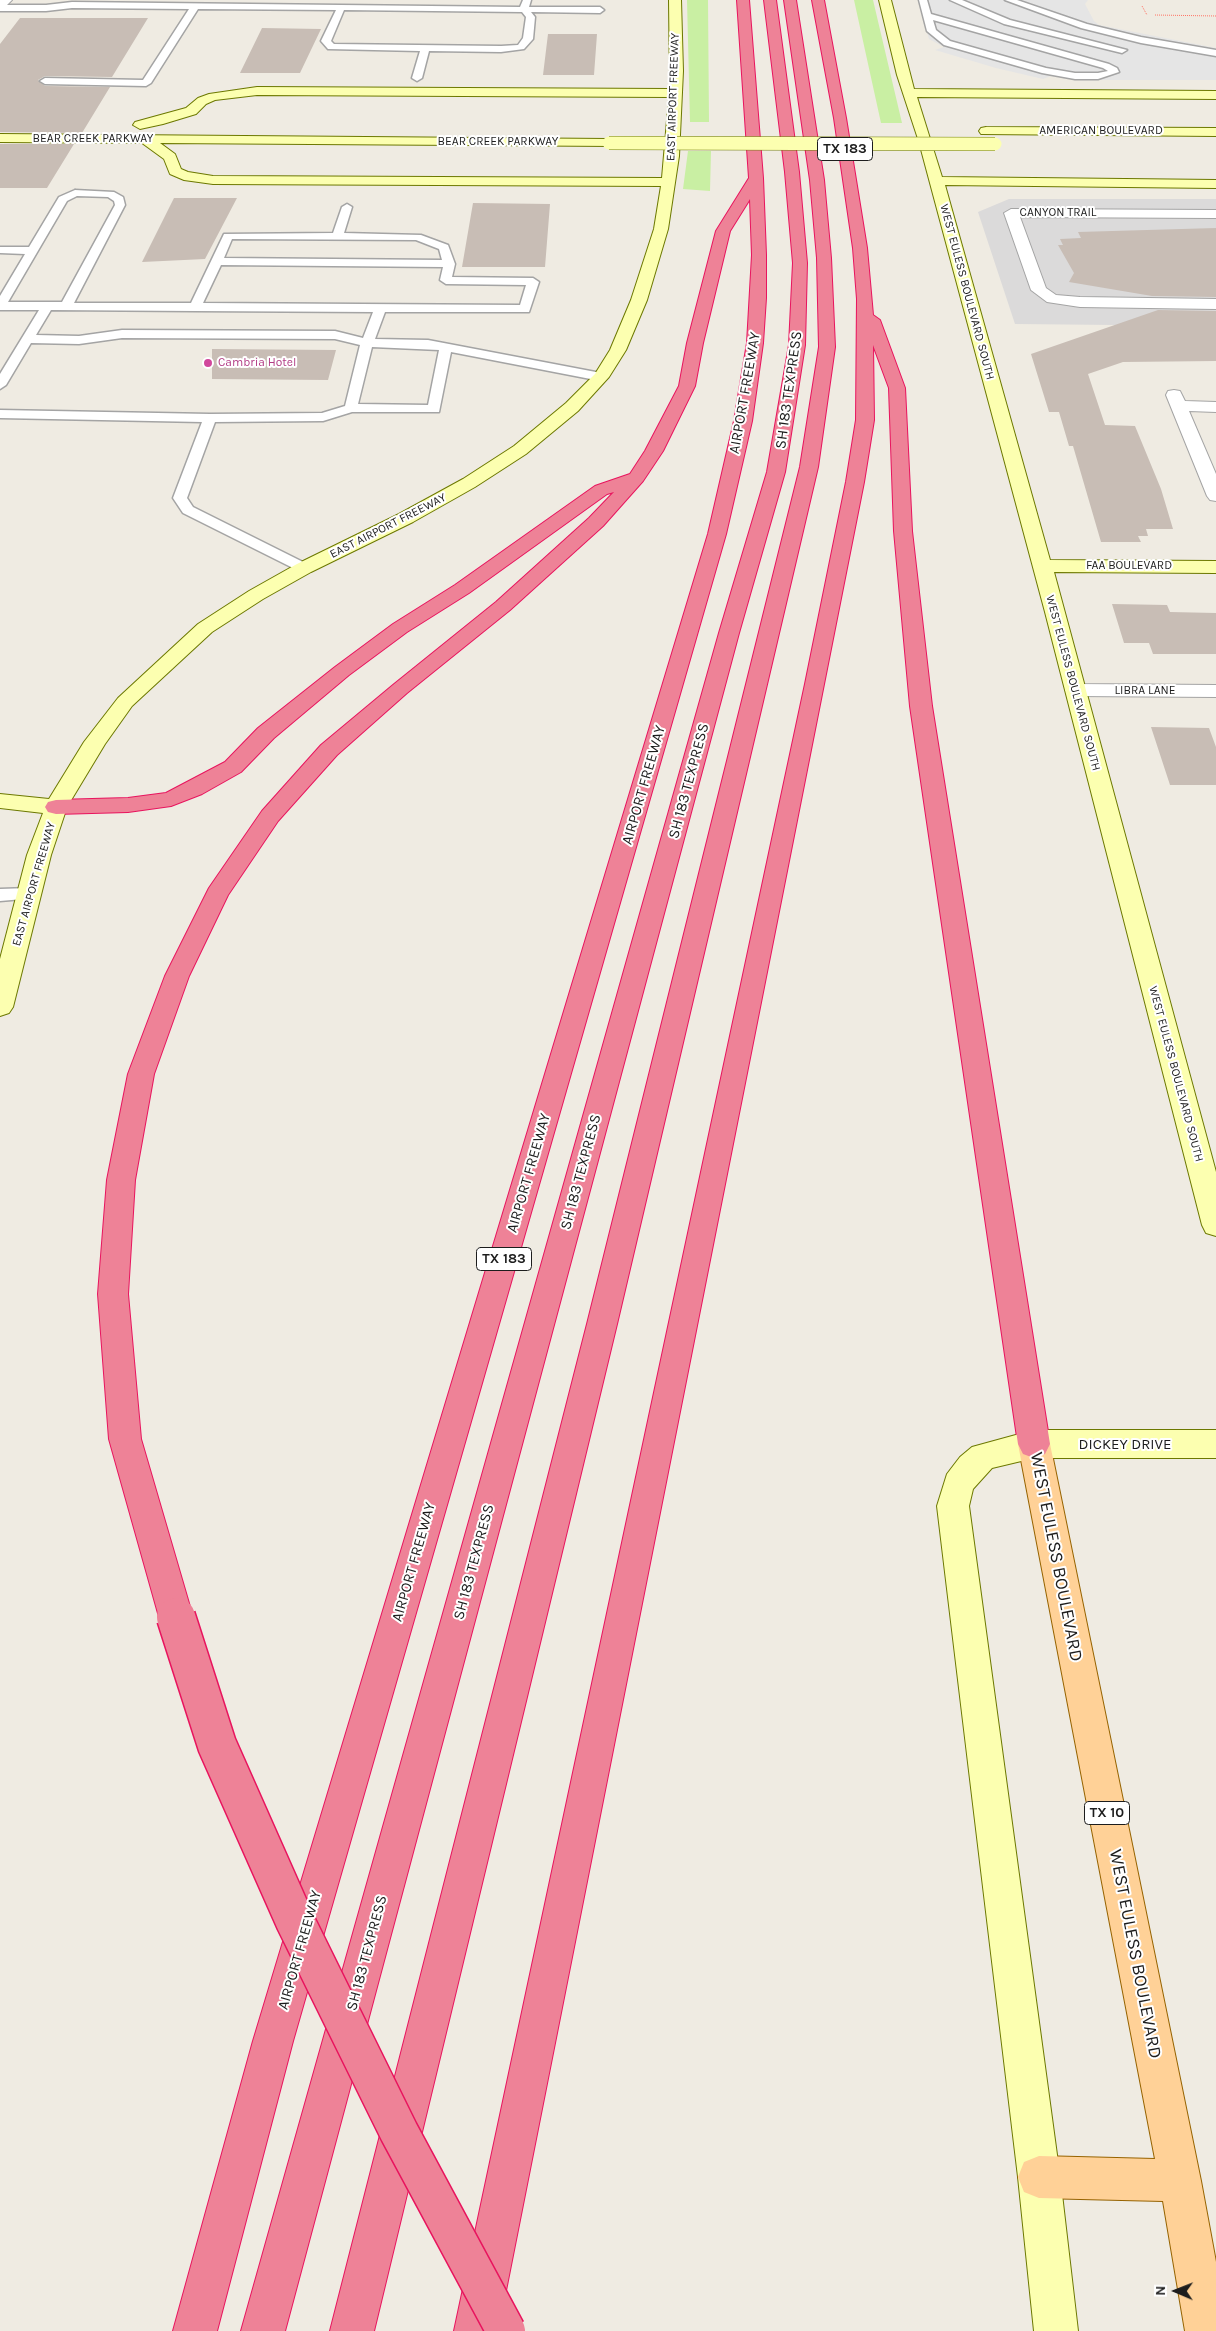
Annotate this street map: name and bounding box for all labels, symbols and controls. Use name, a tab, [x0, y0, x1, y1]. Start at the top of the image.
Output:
street label: EAST AIRPORT FREEWAY	[664, 32, 682, 162]
street label: AMERICAN BOULEVARD	[1039, 124, 1163, 138]
street label: BEAR CREEK PARKWAY	[33, 132, 153, 146]
street label: BEAR CREEK PARKWAY	[438, 135, 558, 149]
road number: TX 183	[818, 138, 872, 160]
street label: WEST EULESS BOULEVARD SOUTH	[937, 202, 997, 382]
street label: CANYON TRAIL	[1020, 206, 1096, 220]
street label: SH 183 TEXPRESS	[772, 330, 806, 450]
street label: AIRPORT FREEWAY	[725, 331, 765, 455]
place label: Cambria Hotel	[218, 356, 296, 370]
marker: Cambria Hotel	[202, 357, 214, 369]
street label: EAST AIRPORT FREEWAY	[327, 490, 449, 562]
street label: FAA BOULEVARD	[1086, 559, 1172, 573]
street label: WEST EULESS BOULEVARD SOUTH	[1043, 593, 1103, 773]
street label: LIBRA LANE	[1115, 684, 1175, 698]
street label: SH 183 TEXPRESS	[665, 721, 713, 841]
street label: AIRPORT FREEWAY	[618, 723, 670, 847]
street label: EAST AIRPORT FREEWAY	[9, 820, 59, 948]
street label: WEST EULESS BOULEVARD SOUTH	[1146, 984, 1206, 1164]
street label: AIRPORT FREEWAY	[503, 1111, 555, 1235]
street label: SH 183 TEXPRESS	[557, 1112, 605, 1232]
road number: TX 183	[476, 1248, 532, 1270]
street label: DICKEY DRIVE	[1079, 1436, 1171, 1454]
street label: WEST EULESS BOULEVARD	[1025, 1451, 1087, 1663]
street label: AIRPORT FREEWAY	[388, 1500, 440, 1624]
street label: SH 183 TEXPRESS	[450, 1502, 498, 1622]
road number: TX 10	[1084, 1802, 1130, 1825]
street label: WEST EULESS BOULEVARD	[1104, 1848, 1166, 2060]
street label: AIRPORT FREEWAY	[274, 1888, 326, 2012]
street label: SH 183 TEXPRESS	[343, 1893, 391, 2013]
north arrow	[1151, 2266, 1201, 2316]
text: N	[1152, 2286, 1169, 2296]

